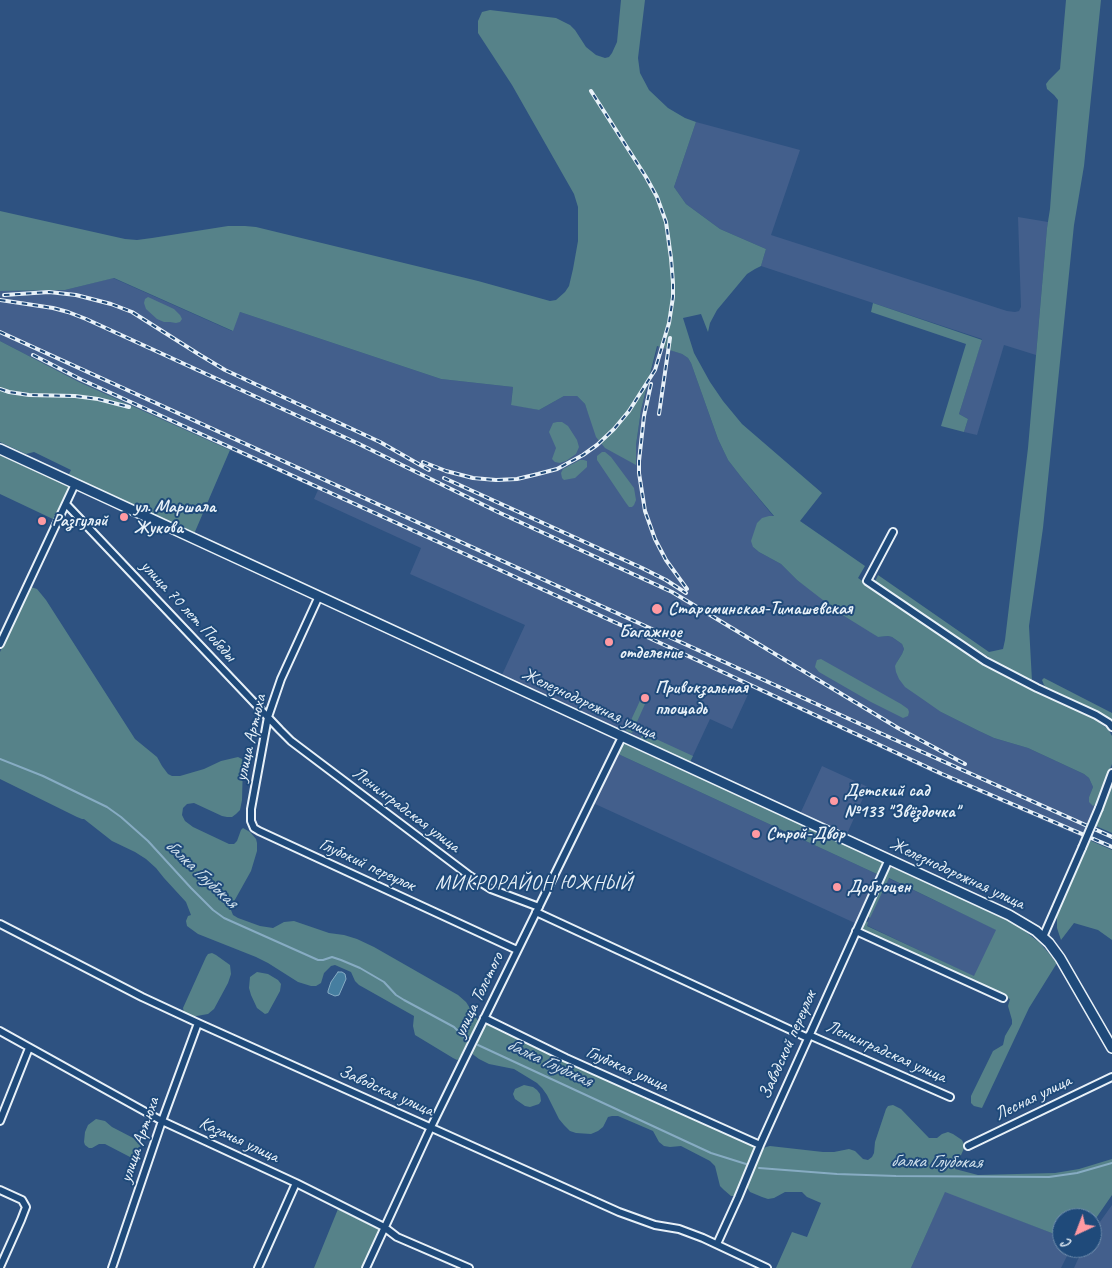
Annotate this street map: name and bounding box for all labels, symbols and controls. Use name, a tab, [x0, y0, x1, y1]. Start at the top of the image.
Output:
place label: ул. Маршала Жукова	[134, 496, 216, 538]
place label: Разгуляй	[52, 510, 108, 532]
marker: ул. Маршала Жукова	[118, 511, 130, 523]
marker: Разгуляй	[36, 515, 48, 527]
street label: улица 70 лет Победы	[135, 556, 241, 666]
place label: Староминская-Тимашевская	[668, 598, 852, 620]
marker: Староминская-Тимашевская	[650, 602, 664, 616]
place label: Багажное отделение	[619, 621, 683, 664]
marker: Багажное отделение	[603, 636, 615, 648]
street label: Железнодорожная улица	[518, 663, 660, 745]
place label: Привокзальная площадь	[655, 677, 748, 720]
street label: улица Артюха	[231, 692, 271, 784]
marker: Привокзальная площадь	[639, 692, 651, 704]
street label: Ленинградская улица	[348, 762, 464, 858]
place label: Детский сад №133 "Звёздочка"	[844, 780, 959, 822]
marker: Детский сад №133 "Звёздочка"	[828, 795, 840, 807]
place label: Строй-Двор	[766, 823, 845, 845]
marker: Строй-Двор	[750, 828, 762, 840]
street label: Глубокий переулок	[316, 833, 418, 897]
street label: Железнодорожная улица	[886, 833, 1028, 915]
water label: балка Глубокая	[160, 835, 242, 913]
district label: МИКРОРАЙОН ЮЖНЫЙ	[433, 872, 635, 896]
place label: Доброцен	[847, 876, 911, 898]
marker: Доброцен	[831, 881, 843, 893]
street label: улица Толстого	[449, 949, 509, 1041]
street label: Заводской переулок	[754, 987, 822, 1103]
street label: Ленинградская улица	[823, 1016, 949, 1088]
water label: балка Глубокая	[503, 1033, 595, 1093]
street label: Глубокая улица	[582, 1041, 672, 1097]
street label: Заводская улица	[335, 1061, 437, 1121]
street label: Лесная улица	[991, 1070, 1075, 1126]
street label: улица Артюха	[115, 1095, 165, 1185]
street label: Казачья улица	[196, 1112, 282, 1168]
water label: балка Глубокая	[890, 1150, 982, 1174]
north arrow	[1052, 1208, 1102, 1258]
text: С	[1059, 1235, 1075, 1252]

